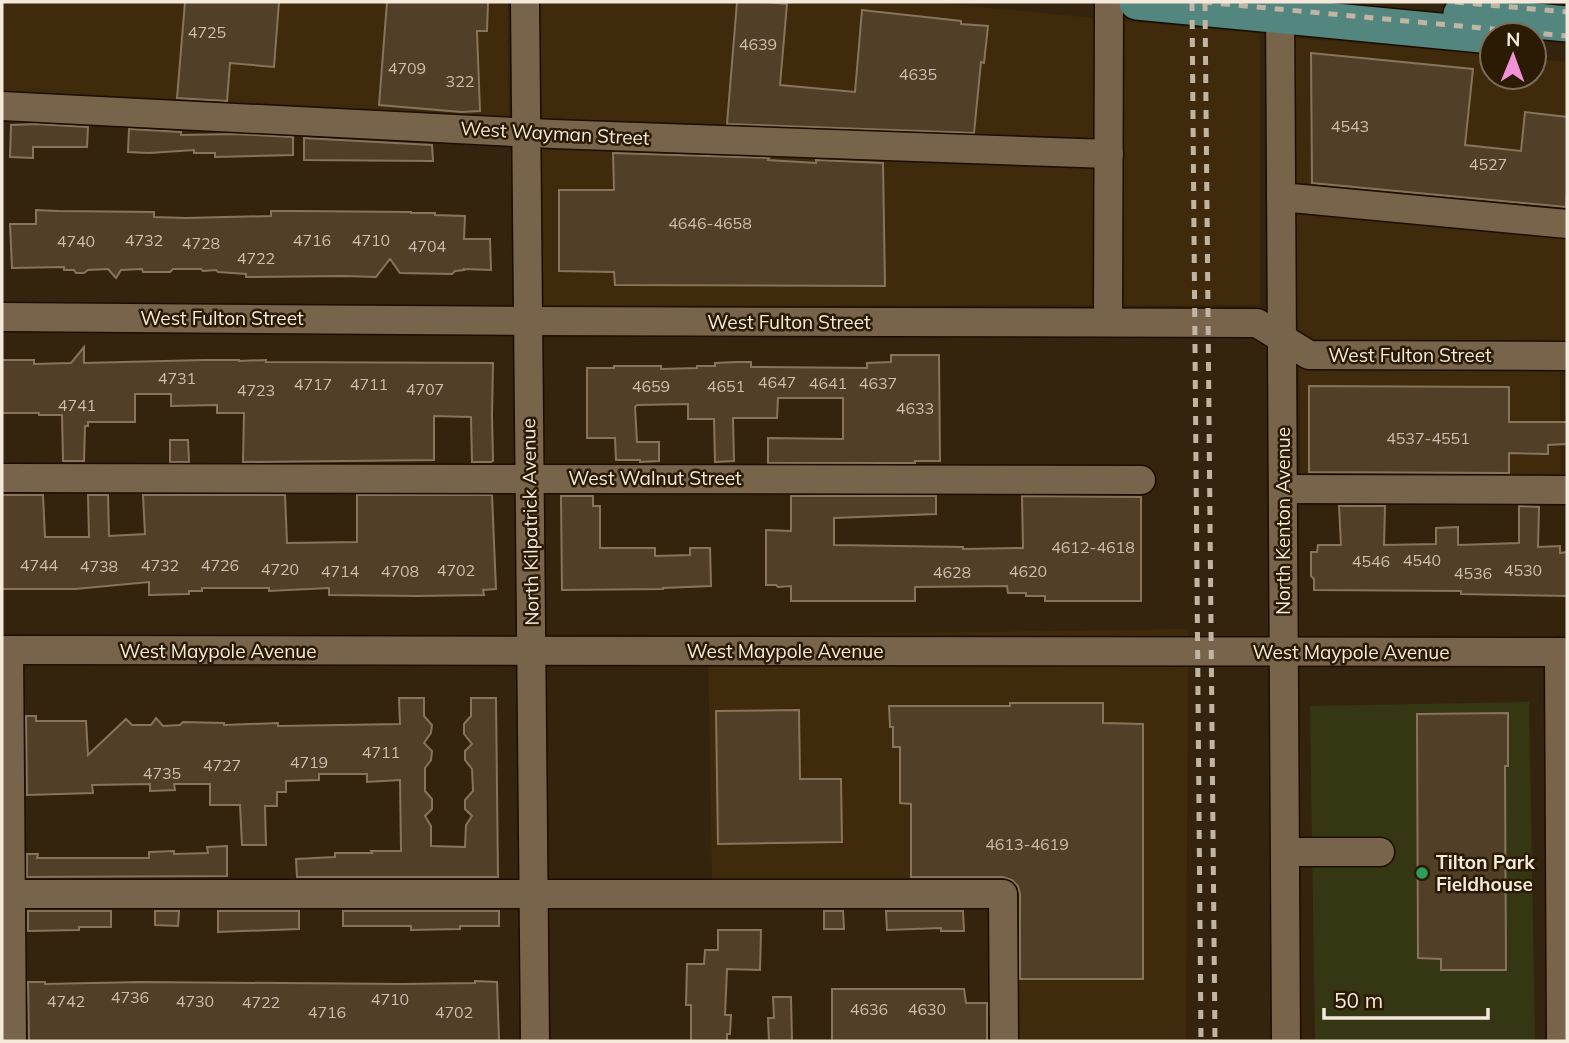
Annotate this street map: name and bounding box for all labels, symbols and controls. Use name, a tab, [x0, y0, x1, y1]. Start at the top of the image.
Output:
north arrow	[1478, 21, 1548, 91]
house number: 4725	[188, 22, 226, 42]
text: N	[1506, 27, 1521, 51]
house number: 4639	[739, 34, 777, 54]
house number: 4709	[388, 58, 426, 78]
house number: 4635	[899, 64, 937, 84]
house number: 322	[446, 71, 474, 91]
street label: West Wayman Street	[460, 116, 651, 150]
house number: 4543	[1331, 116, 1369, 136]
house number: 4527	[1469, 154, 1507, 174]
house number: 4646-4658	[668, 213, 752, 233]
house number: 4732	[125, 230, 163, 250]
house number: 4716	[293, 230, 331, 250]
house number: 4710	[352, 230, 390, 250]
house number: 4740	[57, 231, 95, 251]
house number: 4728	[182, 233, 220, 253]
house number: 4704	[408, 236, 447, 256]
house number: 4722	[237, 248, 275, 268]
street label: West Fulton Street	[140, 306, 304, 330]
street label: West Fulton Street	[707, 310, 871, 334]
street label: West Fulton Street	[1328, 343, 1492, 367]
house number: 4731	[158, 368, 196, 388]
house number: 4647	[758, 372, 796, 392]
house number: 4641	[809, 373, 847, 393]
house number: 4637	[859, 373, 897, 393]
house number: 4717	[294, 374, 332, 394]
house number: 4711	[350, 374, 388, 394]
house number: 4659	[632, 376, 670, 396]
house number: 4651	[707, 376, 745, 396]
house number: 4707	[406, 379, 444, 399]
house number: 4723	[237, 380, 275, 400]
house number: 4741	[58, 395, 96, 415]
house number: 4633	[896, 398, 934, 418]
street label: North Kilpatrick Avenue	[516, 418, 544, 626]
street label: North Kenton Avenue	[1271, 427, 1295, 615]
house number: 4537-4551	[1386, 428, 1470, 448]
street label: West Walnut Street	[568, 466, 742, 490]
house number: 4612-4618	[1051, 537, 1135, 557]
house number: 4540	[1403, 550, 1441, 570]
house number: 4546	[1352, 551, 1390, 571]
house number: 4744	[20, 555, 59, 575]
house number: 4732	[141, 555, 179, 575]
house number: 4726	[201, 555, 239, 575]
house number: 4738	[80, 556, 118, 576]
house number: 4720	[261, 559, 299, 579]
house number: 4702	[437, 560, 475, 580]
house number: 4530	[1504, 560, 1542, 580]
house number: 4714	[321, 561, 360, 581]
house number: 4708	[381, 561, 419, 581]
house number: 4620	[1009, 561, 1047, 581]
house number: 4628	[933, 562, 971, 582]
house number: 4536	[1454, 563, 1492, 583]
street label: West Maypole Avenue	[119, 639, 317, 663]
street label: West Maypole Avenue	[686, 639, 884, 663]
street label: West Maypole Avenue	[1252, 640, 1450, 664]
house number: 4711	[362, 742, 400, 762]
house number: 4719	[290, 752, 328, 772]
house number: 4727	[203, 755, 241, 775]
house number: 4735	[143, 763, 181, 783]
house number: 4613-4619	[985, 834, 1069, 854]
place label: Tilton Park Fieldhouse	[1436, 850, 1535, 896]
marker: Tilton Park Fieldhouse	[1414, 865, 1430, 881]
scale bar	[1324, 976, 1488, 1020]
house number: 4736	[111, 987, 149, 1007]
text: 50 m	[1334, 987, 1383, 1013]
house number: 4710	[371, 989, 409, 1009]
house number: 4742	[47, 991, 85, 1011]
house number: 4730	[176, 991, 214, 1011]
house number: 4722	[242, 992, 280, 1012]
house number: 4636	[850, 999, 888, 1019]
house number: 4630	[908, 999, 946, 1019]
house number: 4716	[308, 1002, 346, 1022]
house number: 4702	[435, 1002, 473, 1022]

